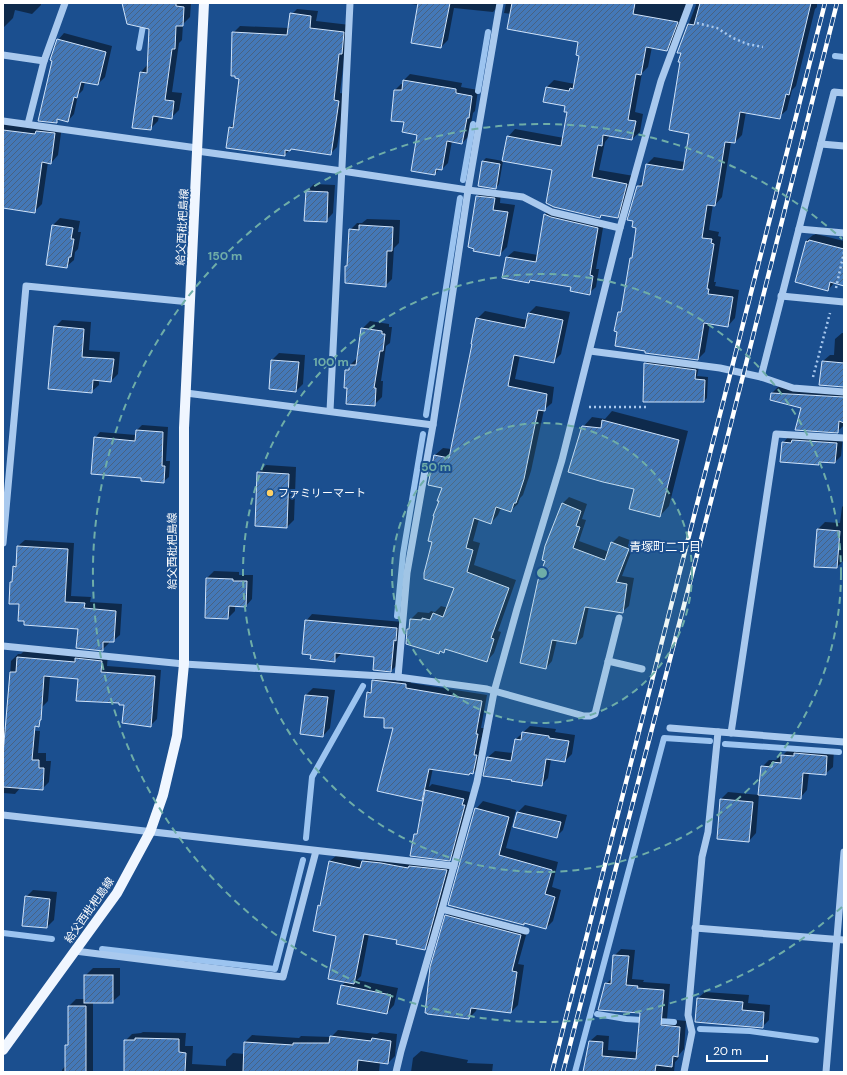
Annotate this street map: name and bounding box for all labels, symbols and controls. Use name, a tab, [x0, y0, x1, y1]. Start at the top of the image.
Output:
street label: 給父西枇杷島線	[173, 188, 191, 266]
text: 150 m	[208, 248, 242, 264]
text: 100 m	[313, 354, 349, 370]
text: 50 m	[421, 459, 451, 475]
place label: ファミリーマート	[278, 486, 366, 500]
marker: ファミリーマート	[265, 488, 275, 498]
street label: 給父西枇杷島線	[165, 513, 179, 590]
district label: 青塚町二丁目	[629, 539, 701, 555]
centre of rings	[535, 566, 549, 580]
street label: 給父西枇杷島線	[61, 874, 117, 946]
scale bar	[707, 1037, 767, 1063]
text: 20 m	[713, 1043, 742, 1059]

